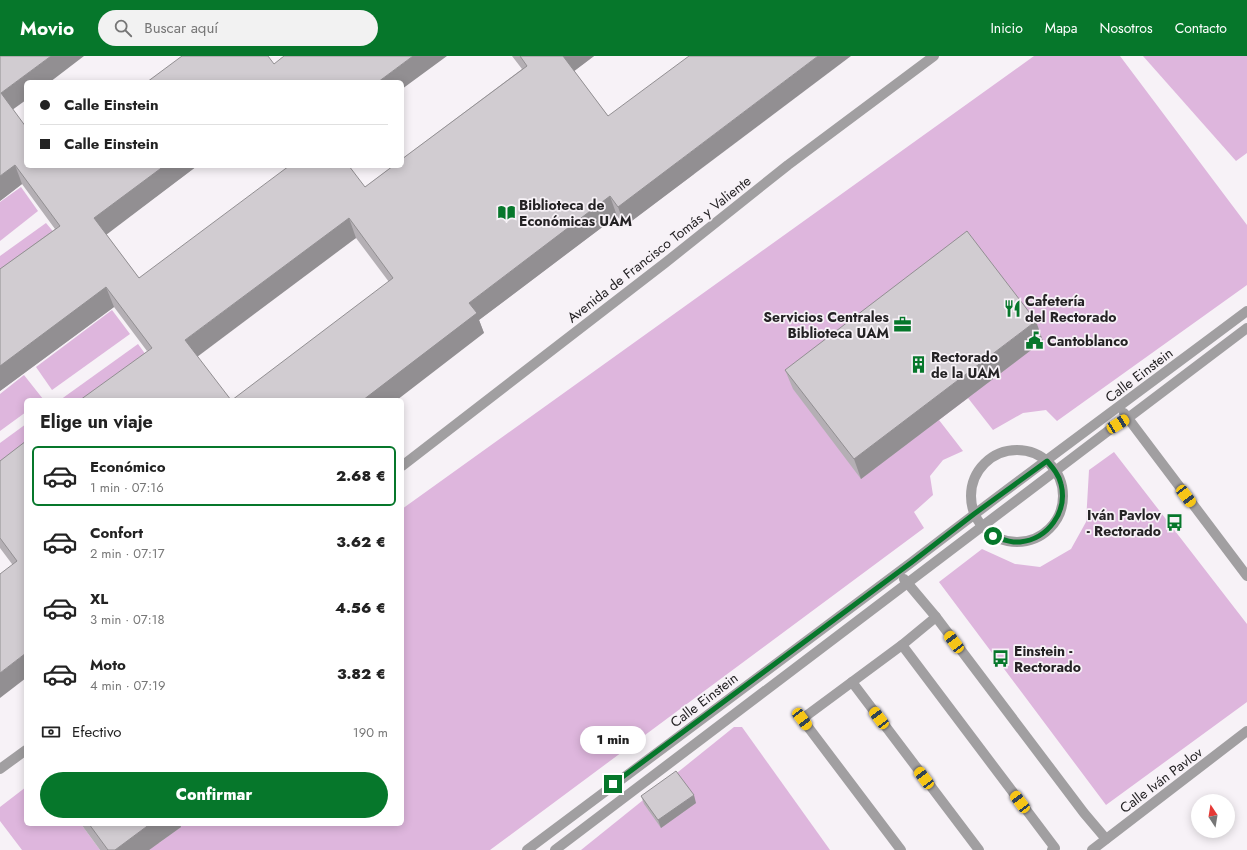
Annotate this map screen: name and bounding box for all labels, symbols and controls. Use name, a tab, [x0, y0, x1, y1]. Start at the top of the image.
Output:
search box	[98, 10, 378, 46]
text: Movio	[20, 15, 74, 42]
icon: search	[112, 17, 134, 39]
text: Buscar aquí	[144, 17, 218, 39]
text: Inicio	[990, 18, 1023, 38]
text: Mapa	[1045, 18, 1078, 38]
text: Nosotros	[1100, 18, 1153, 38]
text: Contacto	[1175, 18, 1227, 38]
text: Calle Einstein	[64, 94, 159, 116]
text: Calle Einstein	[64, 133, 159, 155]
street label: Avenida de Francisco Tomás y Valiente	[563, 171, 755, 327]
place label: Biblioteca de Económicas UAM	[519, 195, 632, 231]
library icon: Biblioteca de Económicas UAM	[496, 203, 516, 223]
place label: Cafetería del Rectorado	[1025, 291, 1117, 327]
restaurant icon: Cafetería del Rectorado	[1002, 299, 1022, 319]
place label: Servicios Centrales Biblioteca UAM	[763, 307, 890, 343]
office icon: Servicios Centrales Biblioteca UAM	[892, 315, 912, 335]
public building icon: Cantoblanco	[1024, 331, 1044, 351]
place label: Cantoblanco	[1047, 331, 1128, 351]
street label: Calle Einstein	[1101, 343, 1177, 407]
place label: Rectorado de la UAM	[931, 347, 1000, 383]
building icon: Rectorado de la UAM	[908, 355, 928, 375]
text: Elige un viaje	[40, 409, 153, 435]
car	[1105, 413, 1131, 435]
text: Económico	[90, 456, 165, 478]
icon: car	[42, 458, 78, 494]
text: 2.68 €	[336, 465, 386, 487]
text: 1 min · 07:16	[90, 478, 164, 497]
car	[1174, 483, 1198, 509]
place label: Iván Pavlov - Rectorado	[1087, 505, 1162, 541]
bus stop icon: Iván Pavlov - Rectorado	[1164, 513, 1184, 533]
text: Confort	[90, 522, 143, 544]
icon: car	[42, 524, 78, 560]
route start	[984, 527, 1002, 545]
text: 3.62 €	[336, 531, 386, 553]
text: 2 min · 07:17	[90, 544, 165, 563]
text: XL	[90, 588, 108, 610]
icon: car	[42, 590, 78, 626]
text: 4.56 €	[335, 597, 386, 619]
text: 3 min · 07:18	[90, 610, 165, 629]
car	[942, 629, 966, 655]
place label: Einstein - Rectorado	[1014, 641, 1081, 677]
bus stop icon: Einstein - Rectorado	[991, 649, 1011, 669]
text: Moto	[90, 654, 126, 676]
icon: car	[42, 656, 78, 692]
text: 3.82 €	[337, 663, 386, 685]
street label: Calle Einstein	[666, 668, 742, 732]
text: 4 min · 07:19	[90, 676, 165, 695]
car	[867, 705, 891, 731]
car	[790, 706, 814, 732]
icon: cash	[40, 721, 62, 743]
text: Efectivo	[72, 721, 122, 743]
text: 190 m	[353, 723, 388, 742]
callout: 1 min	[580, 726, 646, 754]
text: 1 min	[597, 730, 629, 749]
street label: Calle Iván Pavlov	[1115, 742, 1207, 818]
car	[912, 765, 936, 791]
button: Confirmar	[40, 772, 388, 818]
route end	[604, 775, 622, 793]
car	[1008, 789, 1032, 815]
north arrow	[1191, 794, 1235, 838]
map controls	[1191, 794, 1235, 838]

